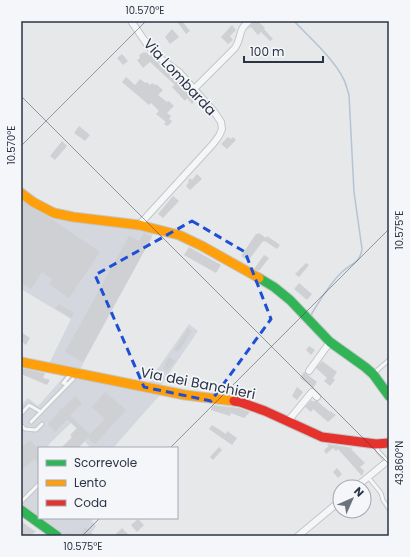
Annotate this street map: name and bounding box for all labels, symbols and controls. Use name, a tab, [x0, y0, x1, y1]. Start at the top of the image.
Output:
text: 10.570°E	[126, 3, 164, 18]
street label: Via Lombarda	[139, 34, 221, 120]
scale bar	[244, 38, 323, 64]
text: 100 m	[250, 43, 284, 60]
text: 10.570°E	[4, 126, 19, 164]
text: 10.575°E	[392, 211, 407, 249]
street label: Via dei Banchieri	[139, 362, 257, 404]
text: 43.860°N	[392, 441, 407, 485]
legend	[38, 447, 178, 519]
text: Scorrevole	[74, 454, 137, 471]
text: Lento	[74, 474, 107, 491]
north arrow	[332, 479, 372, 519]
text: N	[350, 483, 368, 501]
text: Coda	[74, 494, 107, 511]
text: 10.575°E	[64, 539, 102, 554]

